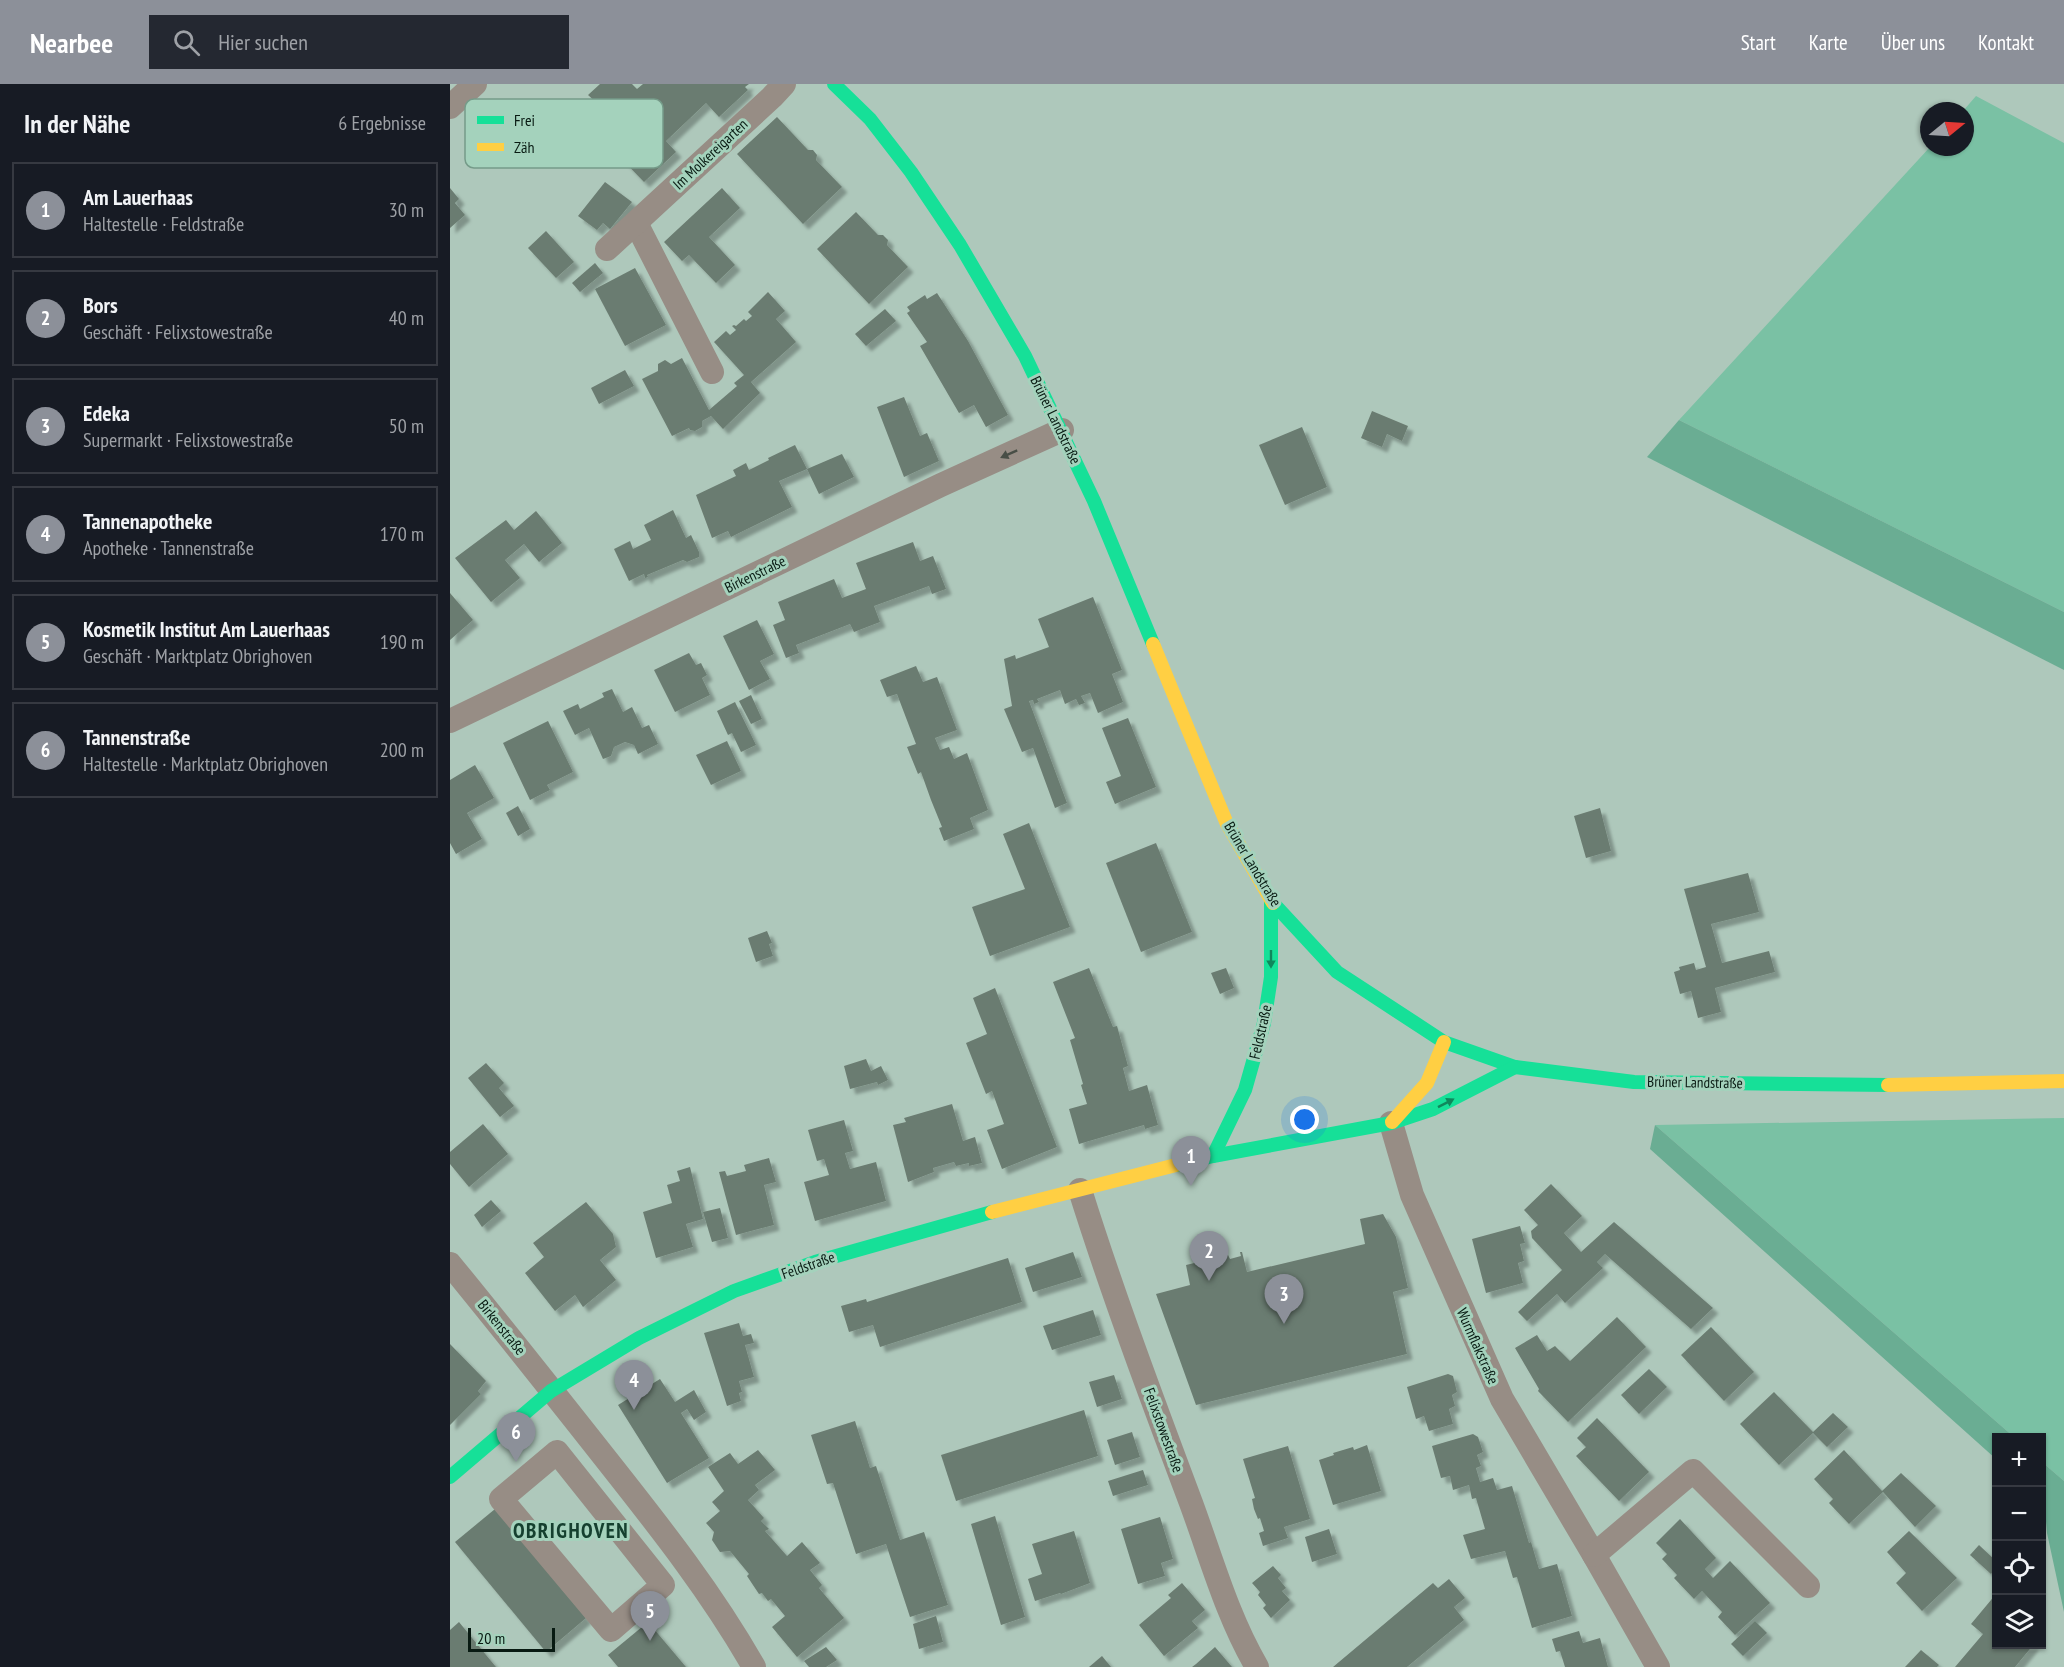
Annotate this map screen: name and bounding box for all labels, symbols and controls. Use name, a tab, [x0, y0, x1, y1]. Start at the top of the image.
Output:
search box	[149, 15, 569, 69]
text: Nearbee	[30, 24, 113, 61]
icon: search	[170, 26, 203, 59]
text: Hier suchen	[218, 28, 308, 56]
text: Start	[1741, 29, 1776, 56]
text: Karte	[1809, 29, 1848, 56]
text: Über uns	[1881, 29, 1945, 56]
text: Kontakt	[1978, 29, 2034, 56]
legend	[465, 99, 663, 168]
north arrow	[1920, 102, 1974, 156]
text: In der Nähe	[24, 107, 130, 140]
text: 6 Ergebnisse	[338, 110, 426, 136]
text: Frei	[514, 110, 535, 130]
street label: Im Molkereigarten	[669, 115, 751, 193]
text: Zäh	[514, 137, 534, 157]
text: Am Lauerhaas	[83, 183, 193, 211]
text: 1	[41, 197, 50, 223]
text: 30 m	[389, 197, 424, 223]
text: Haltestelle · Feldstraße	[83, 211, 244, 237]
text: Bors	[83, 291, 118, 319]
text: 2	[41, 305, 50, 331]
text: 40 m	[389, 305, 424, 331]
text: Geschäft · Felixstowestraße	[83, 319, 273, 345]
street label: Brüner Landstraße	[1026, 373, 1086, 467]
text: Edeka	[83, 399, 130, 427]
text: 3	[41, 413, 50, 439]
text: 50 m	[389, 413, 424, 439]
text: Supermarkt · Felixstowestraße	[83, 427, 293, 453]
one-way arrow	[999, 449, 1017, 459]
text: Tannenapotheke	[83, 507, 212, 535]
text: 4	[41, 521, 50, 547]
text: 170 m	[380, 521, 424, 547]
text: Apotheke · Tannenstraße	[83, 535, 254, 561]
street label: Birkenstraße	[721, 551, 789, 597]
text: Kosmetik Institut Am Lauerhaas	[83, 615, 330, 643]
text: 5	[41, 629, 50, 655]
text: 190 m	[380, 629, 424, 655]
text: Geschäft · Marktplatz Obrighoven	[83, 643, 312, 669]
text: Tannenstraße	[83, 723, 191, 751]
text: 6	[41, 737, 50, 763]
text: 200 m	[380, 737, 424, 763]
text: Haltestelle · Marktplatz Obrighoven	[83, 751, 328, 777]
street label: Brüner Landstraße	[1220, 818, 1286, 910]
one-way arrow	[1266, 949, 1276, 968]
street label: Feldstraße	[1245, 1003, 1275, 1061]
street label: Brüner Landstraße	[1647, 1072, 1743, 1092]
one-way arrow	[1437, 1098, 1454, 1108]
your location	[1290, 1105, 1319, 1134]
pin: 1	[1172, 1136, 1210, 1186]
pin: 2	[1190, 1232, 1228, 1281]
street label: Feldstraße	[779, 1247, 837, 1283]
pin: 3	[1264, 1274, 1304, 1324]
street label: Birkenstraße	[474, 1295, 530, 1359]
street label: Wurmflakstraße	[1453, 1305, 1503, 1387]
pin: 4	[614, 1360, 654, 1410]
street label: Felixstowestraße	[1140, 1385, 1188, 1475]
pin: 6	[496, 1412, 536, 1462]
map controls	[1992, 1433, 2046, 1649]
button: +	[1992, 1433, 2046, 1487]
button: −	[1992, 1487, 2046, 1541]
district label: OBRIGHOVEN	[513, 1517, 629, 1544]
button: locate	[1992, 1541, 2046, 1595]
pin: 5	[630, 1592, 670, 1641]
button: layers	[1992, 1595, 2046, 1649]
scale bar	[468, 1625, 555, 1652]
text: 20 m	[477, 1628, 505, 1648]

